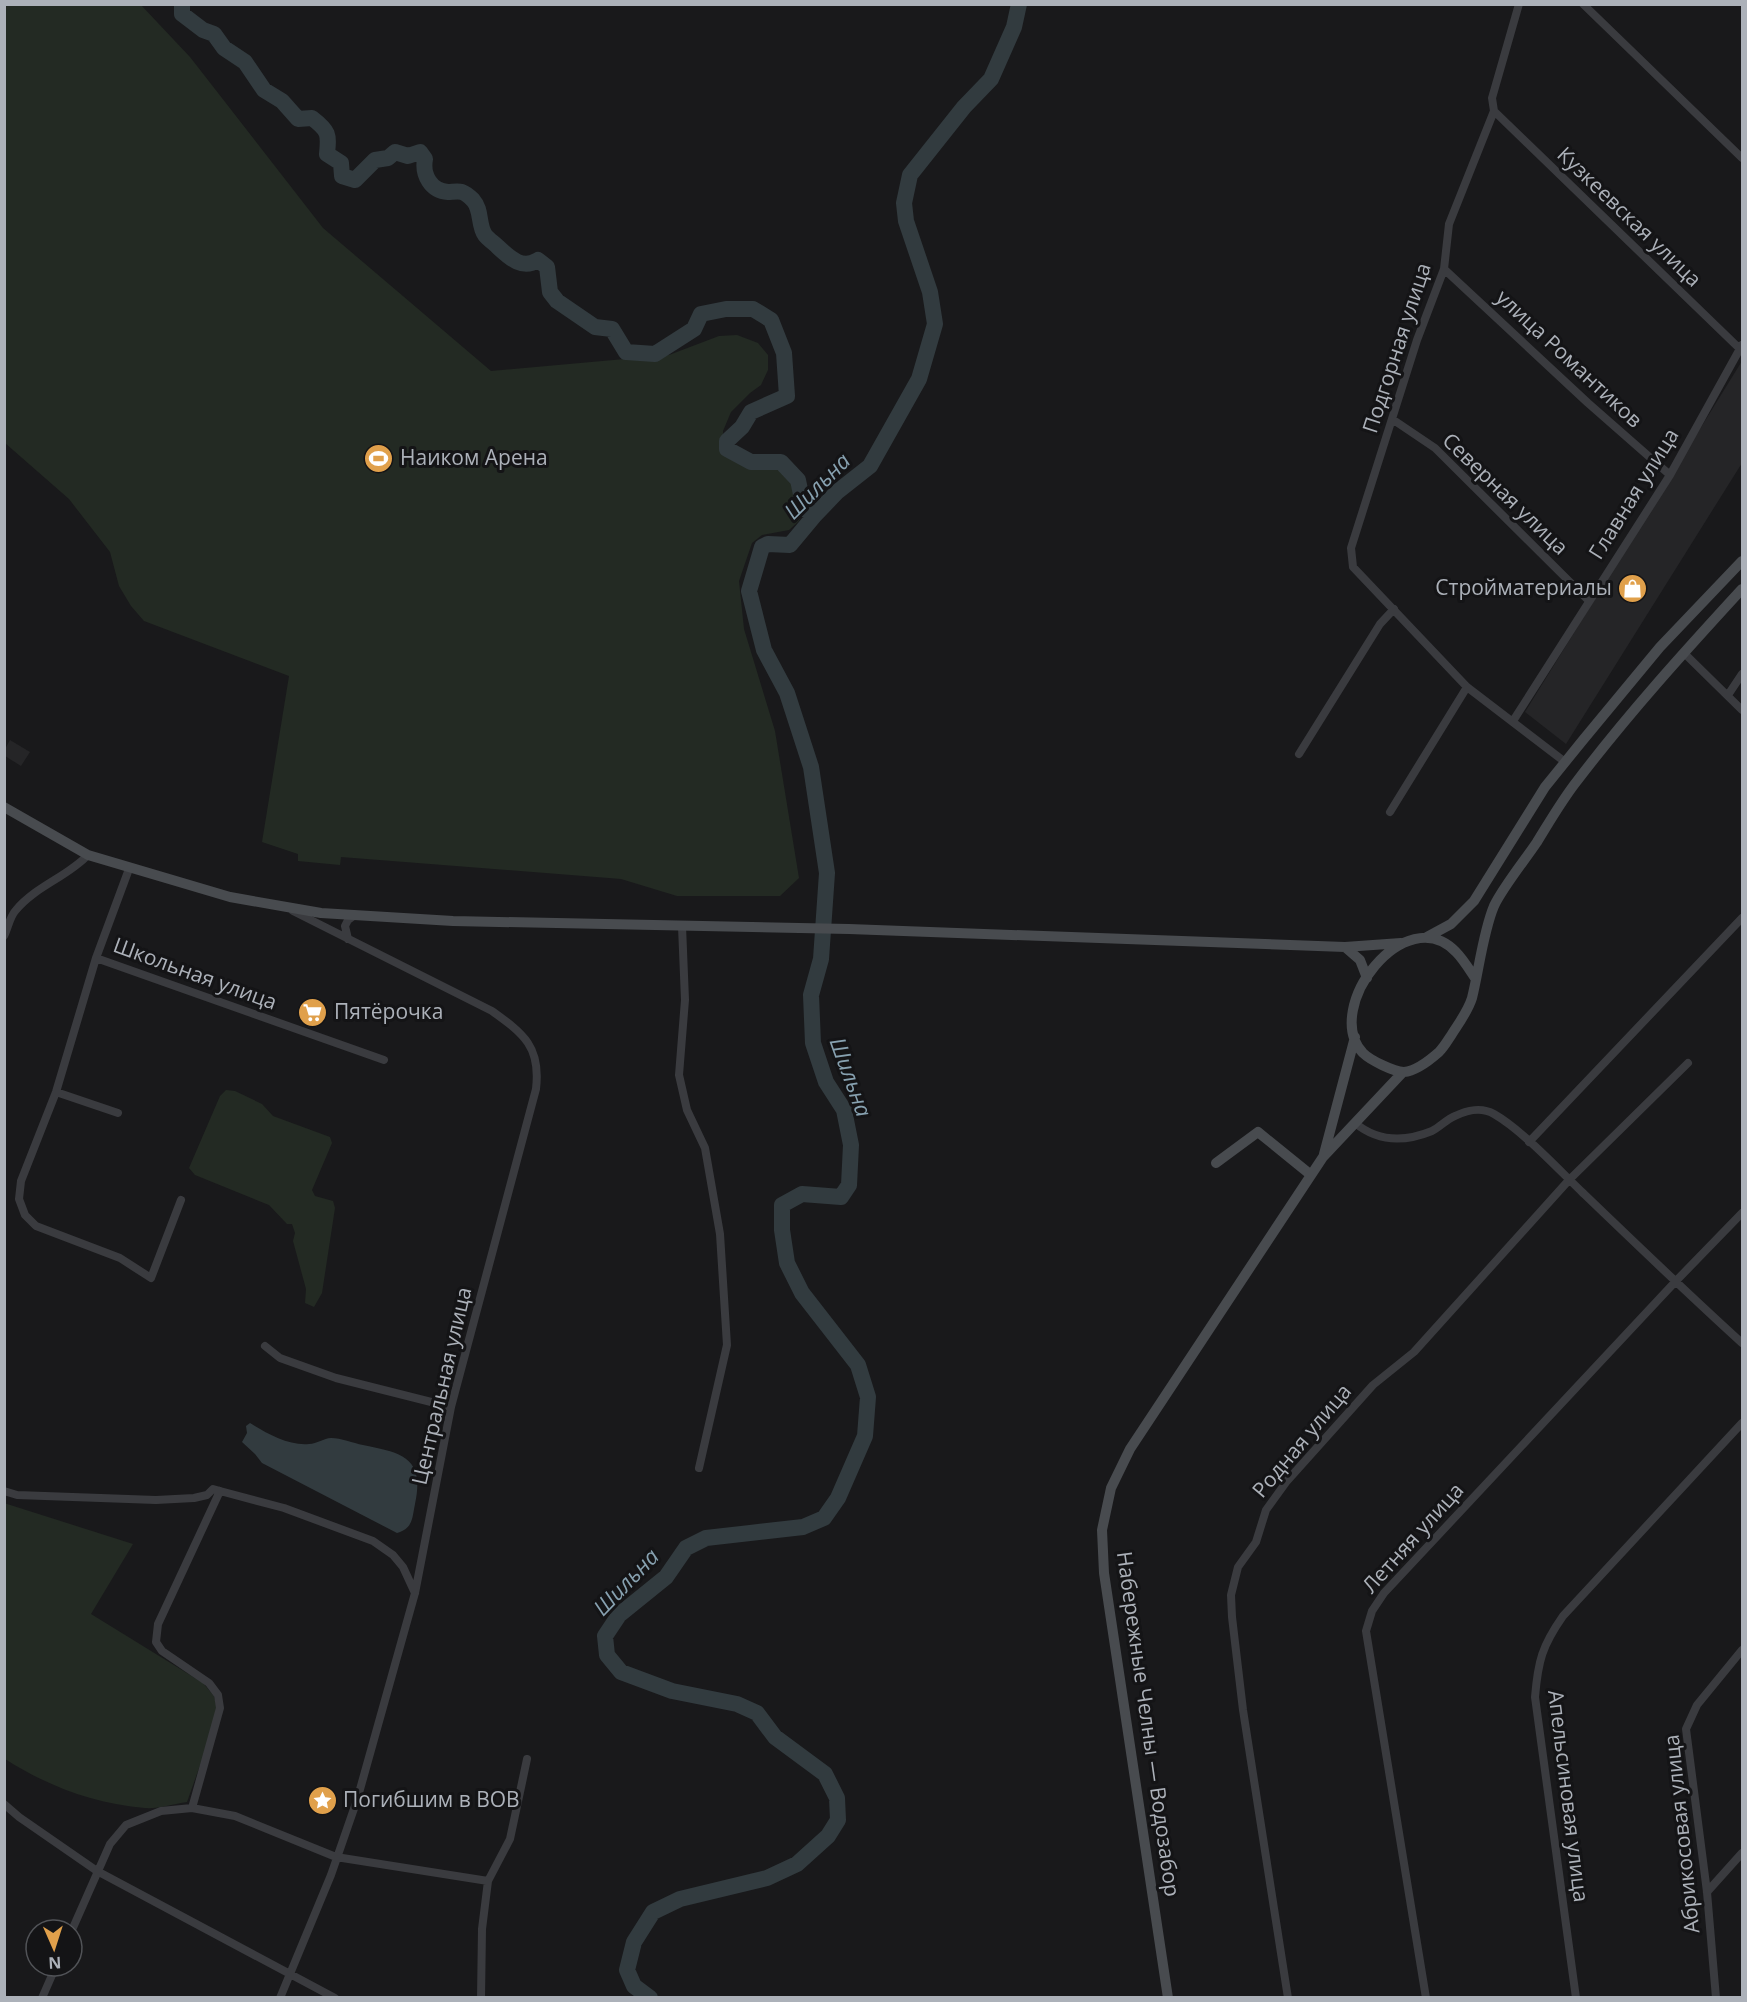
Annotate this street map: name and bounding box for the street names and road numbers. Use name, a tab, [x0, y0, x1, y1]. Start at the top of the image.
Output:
street label: Кузкеевская улица	[1552, 140, 1708, 292]
street label: Подгорная улица	[1355, 259, 1437, 436]
street label: улица Романтиков	[1490, 283, 1649, 433]
street label: Главная улица	[1582, 423, 1685, 564]
street label: Северная улица	[1437, 426, 1575, 560]
street label: Школьная улица	[110, 930, 281, 1016]
street label: Центральная улица	[405, 1284, 477, 1487]
street label: Родная улица	[1245, 1378, 1357, 1503]
street label: Летняя улица	[1355, 1476, 1469, 1598]
street label: Набережные Челны — Водозабор	[1111, 1549, 1187, 1898]
street label: Апельсиновая улица	[1542, 1688, 1596, 1903]
street label: Абрикосовая улица	[1657, 1733, 1705, 1935]

